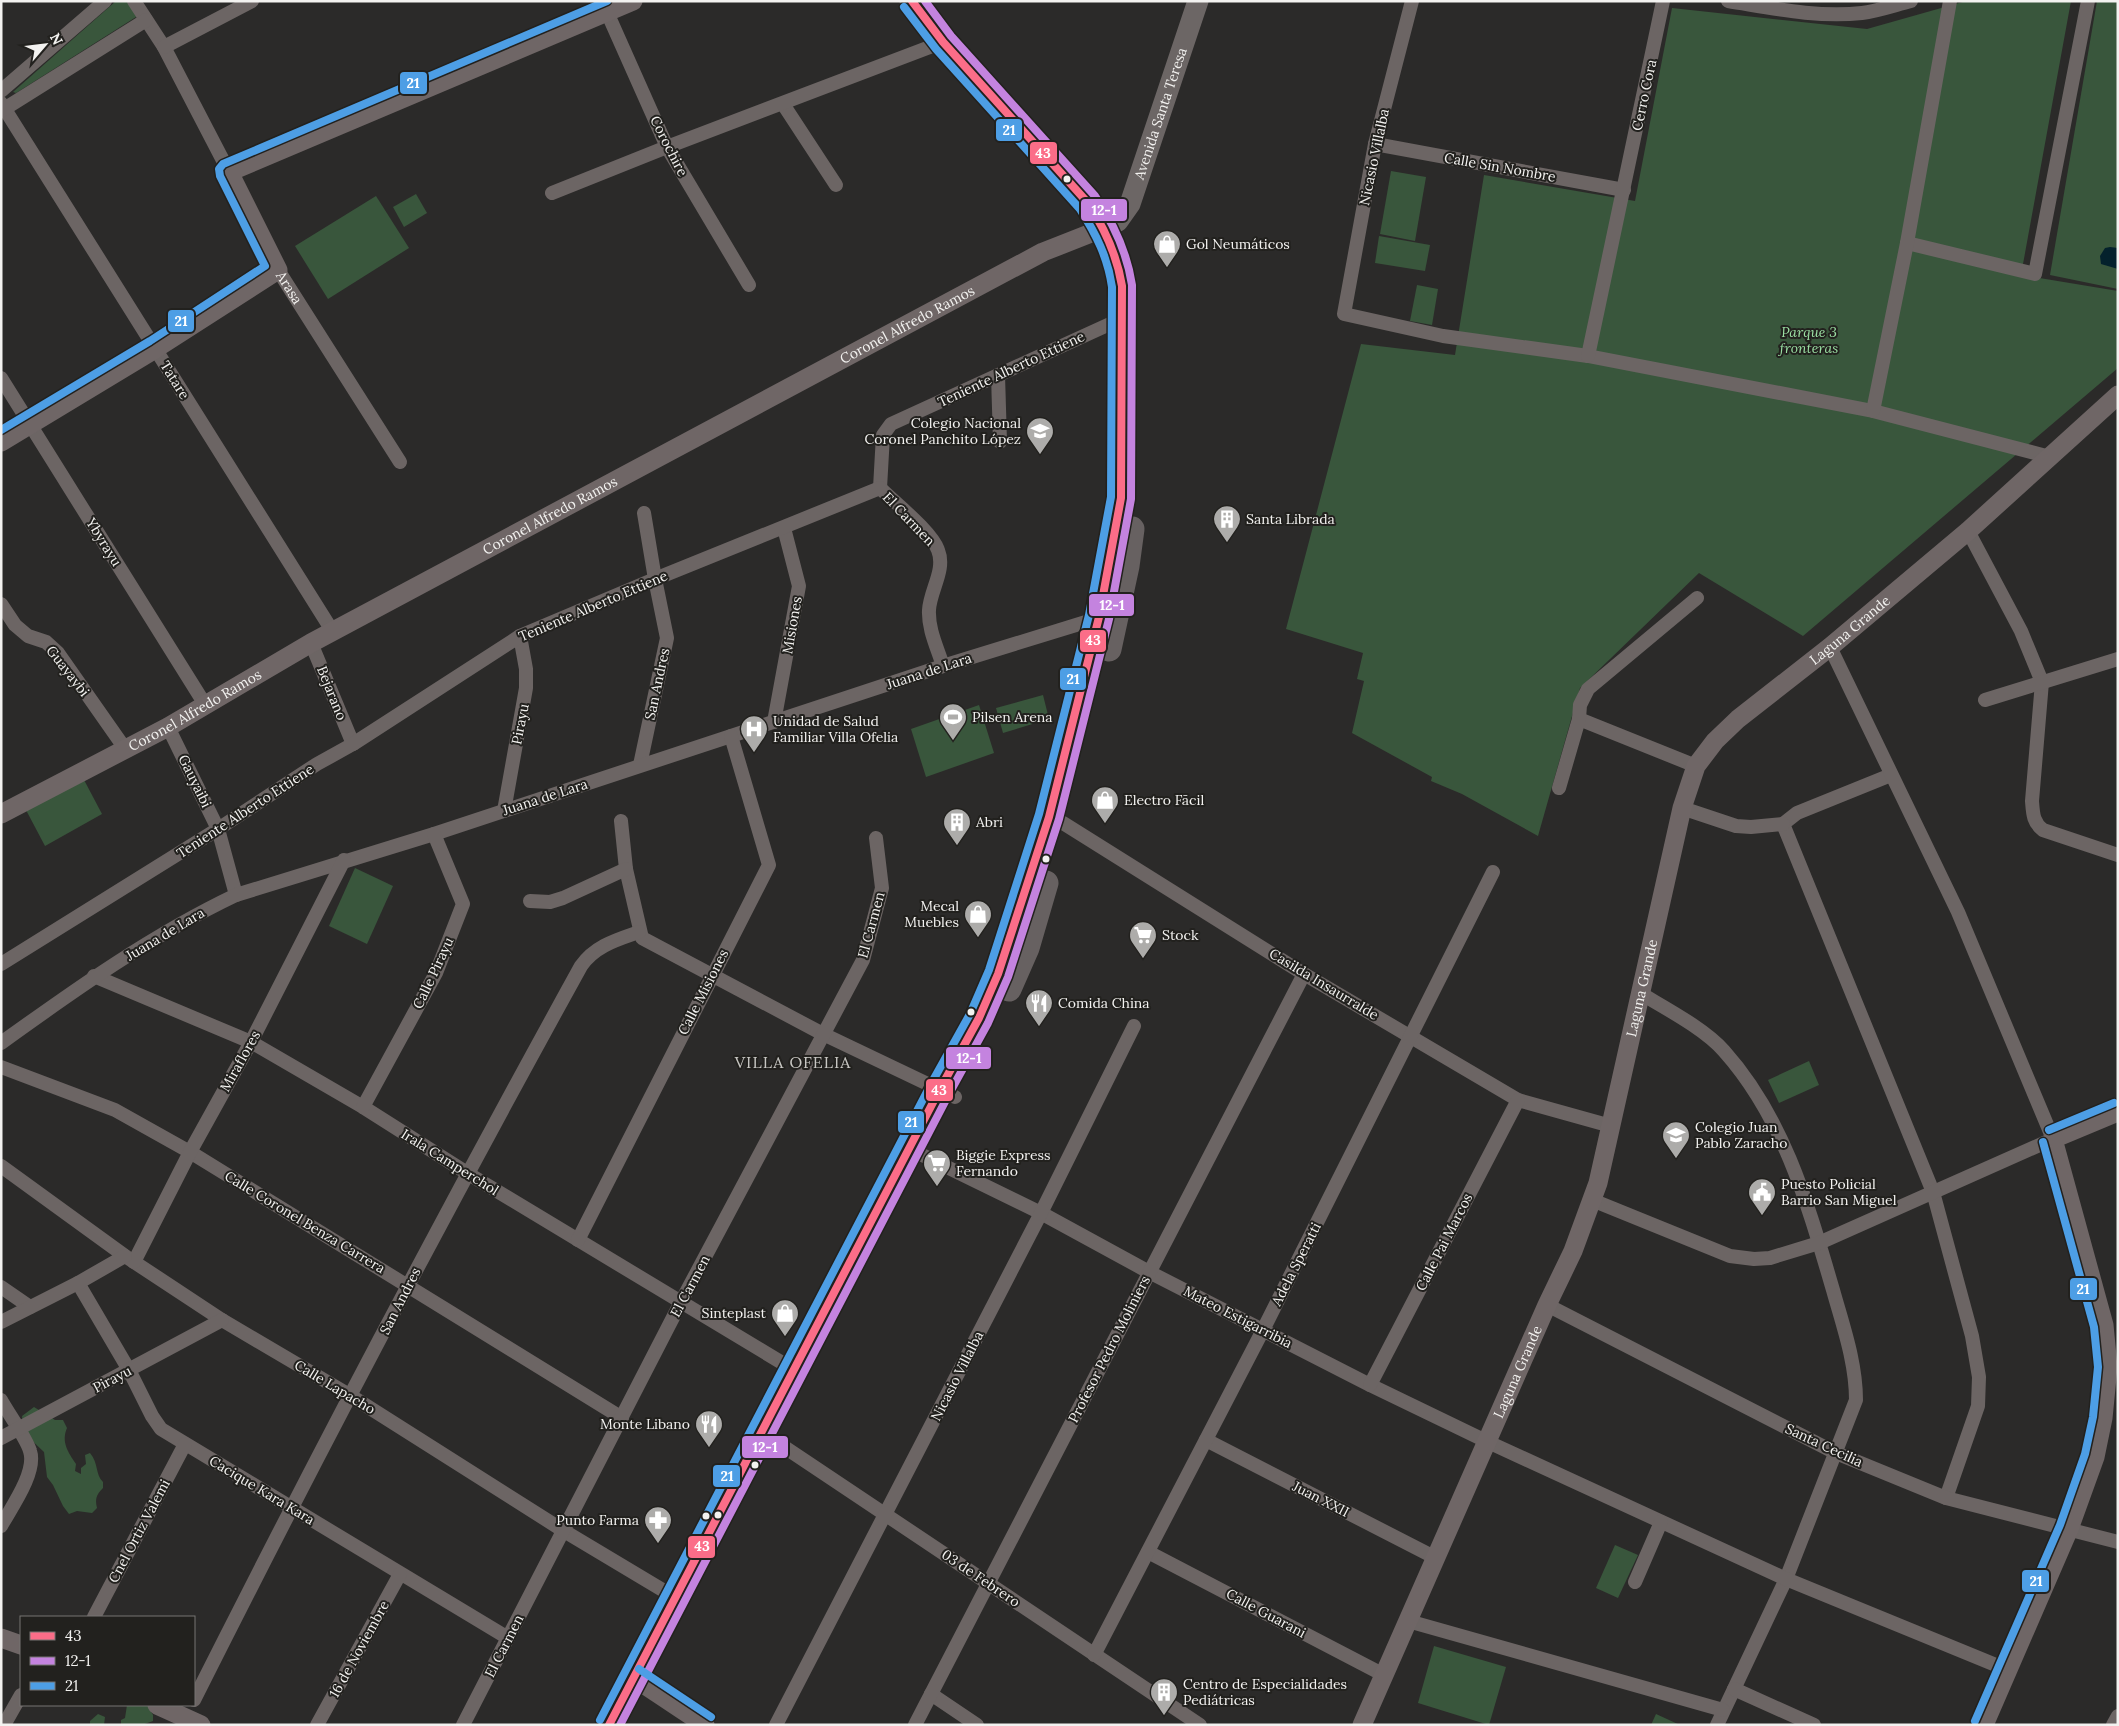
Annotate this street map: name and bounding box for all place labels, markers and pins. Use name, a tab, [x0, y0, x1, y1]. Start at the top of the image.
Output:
unlabelled marker	[1062, 174, 1072, 184]
shop icon: Gol Neumáticos	[1152, 229, 1182, 268]
place label: Gol Neumáticos	[1186, 235, 1290, 253]
place label: Colegio Nacional Coronel Panchito López	[865, 414, 1021, 448]
school or university icon: Colegio Nacional Coronel Panchito López	[1025, 416, 1055, 455]
building icon: Santa Librada	[1212, 504, 1242, 543]
place label: Santa Librada	[1246, 510, 1335, 528]
sports icon: Pilsen Arena	[938, 702, 968, 741]
place label: Pilsen Arena	[972, 708, 1053, 726]
place label: Unidad de Salud Familiar Villa Ofelia	[773, 712, 898, 746]
hospital icon: Unidad de Salud Familiar Villa Ofelia	[739, 714, 769, 753]
shop icon: Electro Fãcil	[1090, 785, 1120, 824]
place label: Electro Fãcil	[1124, 791, 1204, 809]
building icon: Abri	[942, 807, 972, 846]
place label: Abri	[975, 813, 1003, 831]
unlabelled marker	[1041, 854, 1051, 864]
place label: Mecal Muebles	[904, 897, 959, 931]
shop icon: Mecal Muebles	[963, 899, 993, 938]
supermarket icon: Stock	[1128, 920, 1158, 959]
place label: Stock	[1162, 926, 1199, 944]
restaurant icon: Comida China	[1024, 988, 1054, 1027]
place label: Comida China	[1058, 994, 1150, 1012]
unlabelled marker	[966, 1007, 976, 1017]
place label: Colegio Juan Pablo Zaracho	[1695, 1118, 1787, 1152]
school or university icon: Colegio Juan Pablo Zaracho	[1661, 1120, 1691, 1159]
place label: Biggie Express Fernando	[956, 1146, 1051, 1180]
supermarket icon: Biggie Express Fernando	[922, 1148, 952, 1187]
place label: Puesto Policial Barrio San Miguel	[1781, 1175, 1897, 1209]
public building icon: Puesto Policial Barrio San Miguel	[1747, 1177, 1777, 1216]
shop icon: Sinteplast	[770, 1298, 800, 1337]
place label: Sinteplast	[702, 1304, 767, 1322]
restaurant icon: Monte Libano	[694, 1409, 724, 1448]
place label: Monte Libano	[600, 1415, 690, 1433]
unlabelled marker	[750, 1460, 760, 1470]
pharmacy icon: Punto Farma	[643, 1505, 673, 1544]
unlabelled marker	[713, 1510, 723, 1520]
place label: Punto Farma	[556, 1511, 639, 1529]
unlabelled marker	[701, 1511, 711, 1521]
place label: Centro de Especialidades Pediátricas	[1183, 1675, 1347, 1709]
building icon: Centro de Especialidades Pediátricas	[1149, 1677, 1179, 1716]

